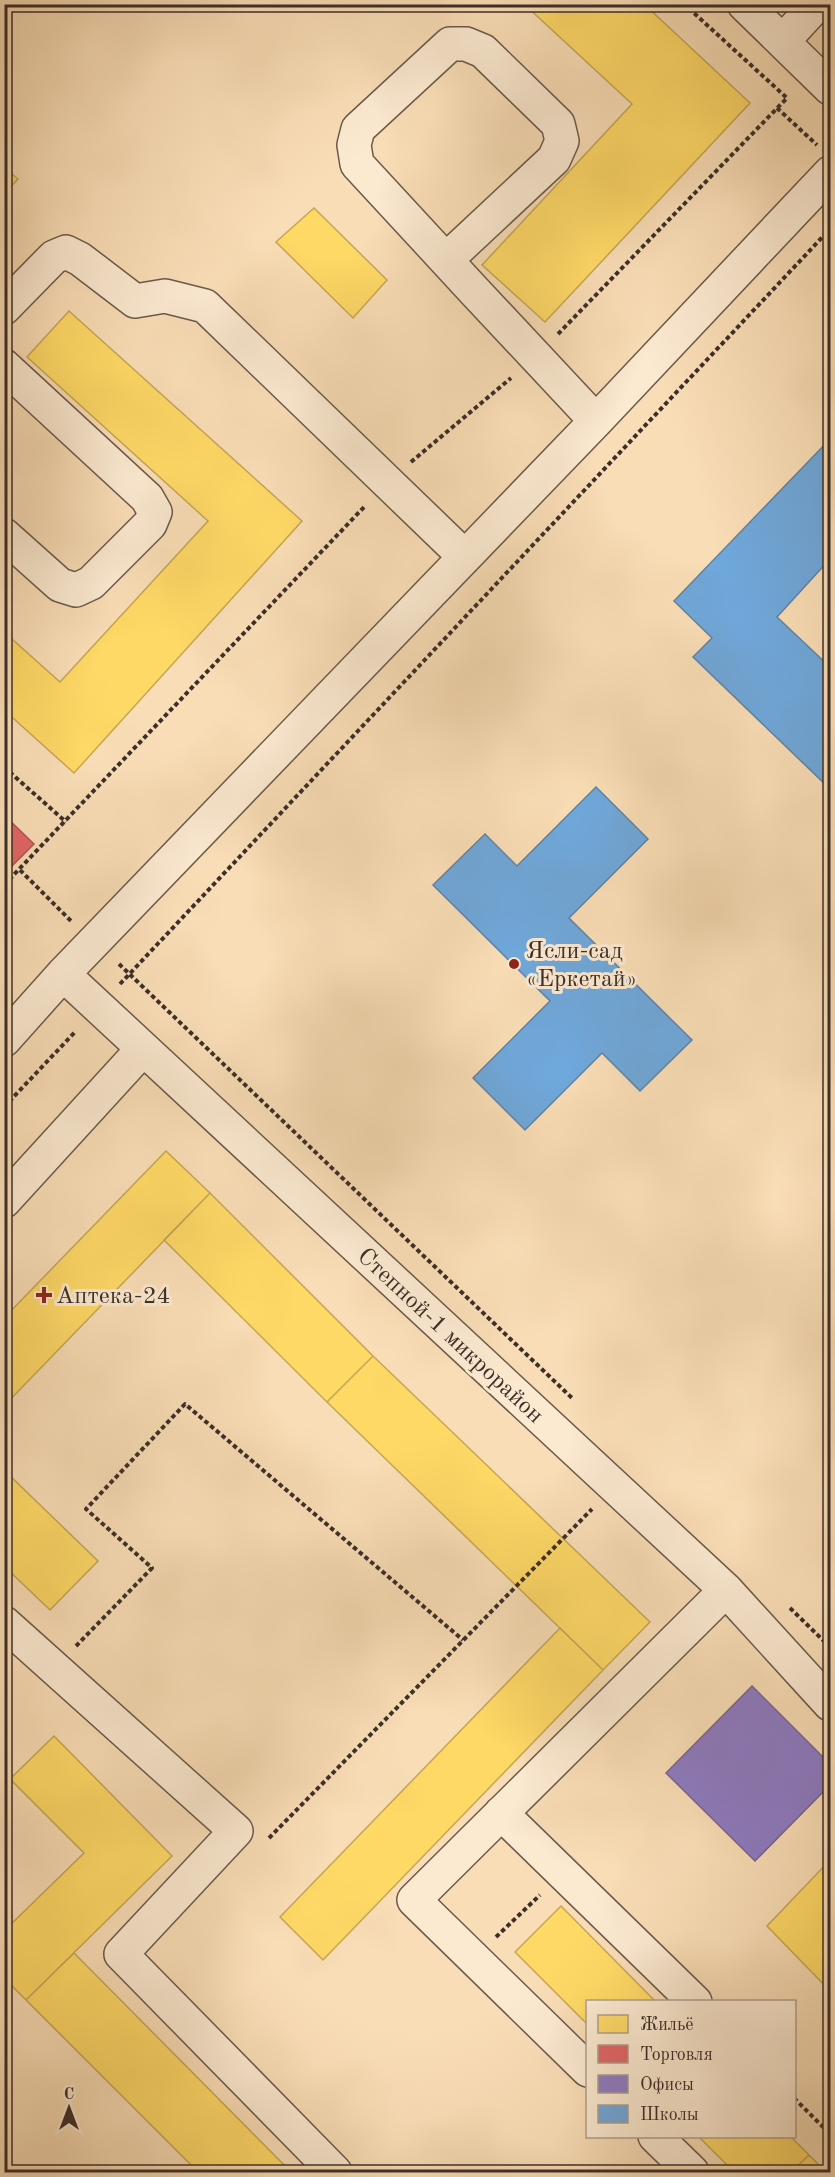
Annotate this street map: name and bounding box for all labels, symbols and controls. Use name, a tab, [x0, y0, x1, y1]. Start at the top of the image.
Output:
place label: Ясли-сад «Еркетай»	[526, 940, 637, 992]
marker: Ясли-сад «Еркетай»	[507, 957, 521, 971]
street label: Степной-1 микрорайон	[352, 1244, 547, 1429]
place label: Аптека-24	[56, 1285, 170, 1309]
marker: Аптека-24	[37, 1288, 51, 1302]
legend	[586, 2000, 796, 2138]
text: Жильё	[640, 2016, 694, 2034]
text: Торговля	[640, 2046, 713, 2064]
text: Офисы	[640, 2076, 694, 2095]
north arrow	[39, 2078, 99, 2138]
text: С	[64, 2087, 74, 2103]
text: Школы	[640, 2106, 699, 2124]

